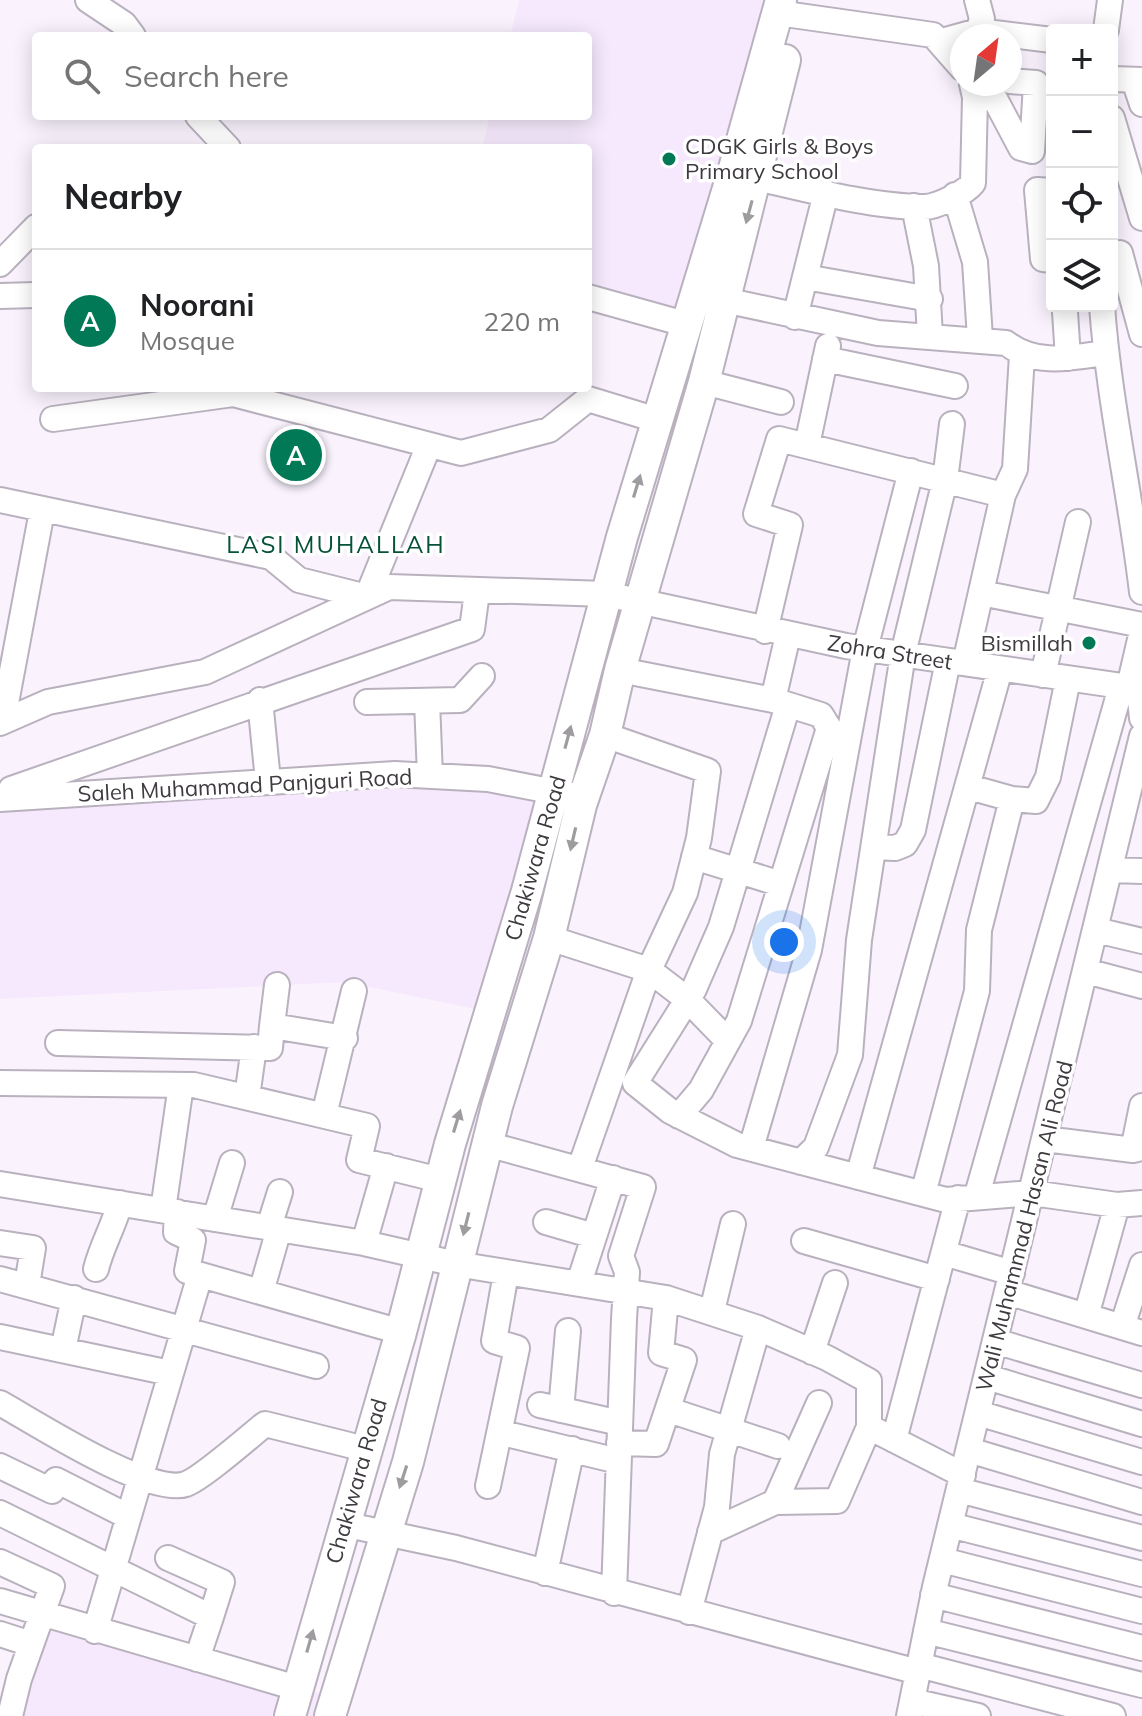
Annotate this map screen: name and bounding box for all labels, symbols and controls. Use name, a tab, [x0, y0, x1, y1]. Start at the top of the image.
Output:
north arrow	[950, 24, 1022, 96]
map controls	[1046, 24, 1118, 312]
button: +	[1046, 24, 1118, 96]
search box	[32, 32, 592, 120]
icon: search	[60, 54, 104, 98]
text: Search here	[124, 57, 289, 95]
button: −	[1046, 96, 1118, 168]
place label: CDGK Girls & Boys Primary School	[685, 132, 874, 185]
marker: CDGK Girls & Boys Primary School	[660, 150, 678, 168]
button: locate	[1046, 168, 1118, 240]
text: Nearby	[64, 175, 182, 218]
one-way arrow	[743, 199, 755, 224]
button: layers	[1046, 240, 1118, 312]
text: Noorani	[140, 286, 254, 324]
text: A	[80, 305, 100, 338]
text: 220 m	[484, 305, 560, 338]
text: Mosque	[140, 324, 235, 357]
pin: A	[270, 425, 322, 485]
one-way arrow	[631, 474, 644, 498]
district label: LASI MUHALLAH	[226, 529, 446, 559]
street label: Zohra Street	[826, 628, 955, 676]
place label: Bismillah	[981, 629, 1073, 657]
marker: Bismillah	[1080, 634, 1098, 652]
one-way arrow	[563, 725, 575, 750]
street label: Saleh Muhammad Panjguri Road	[77, 762, 413, 808]
street label: Chakiwara Road	[498, 772, 572, 944]
one-way arrow	[566, 827, 578, 852]
your location	[764, 922, 804, 962]
street label: Wali Muhammad Hasan Ali Road	[969, 1058, 1079, 1394]
one-way arrow	[451, 1109, 464, 1133]
one-way arrow	[459, 1212, 471, 1237]
street label: Chakiwara Road	[319, 1395, 393, 1567]
one-way arrow	[397, 1465, 409, 1489]
one-way arrow	[305, 1628, 317, 1653]

